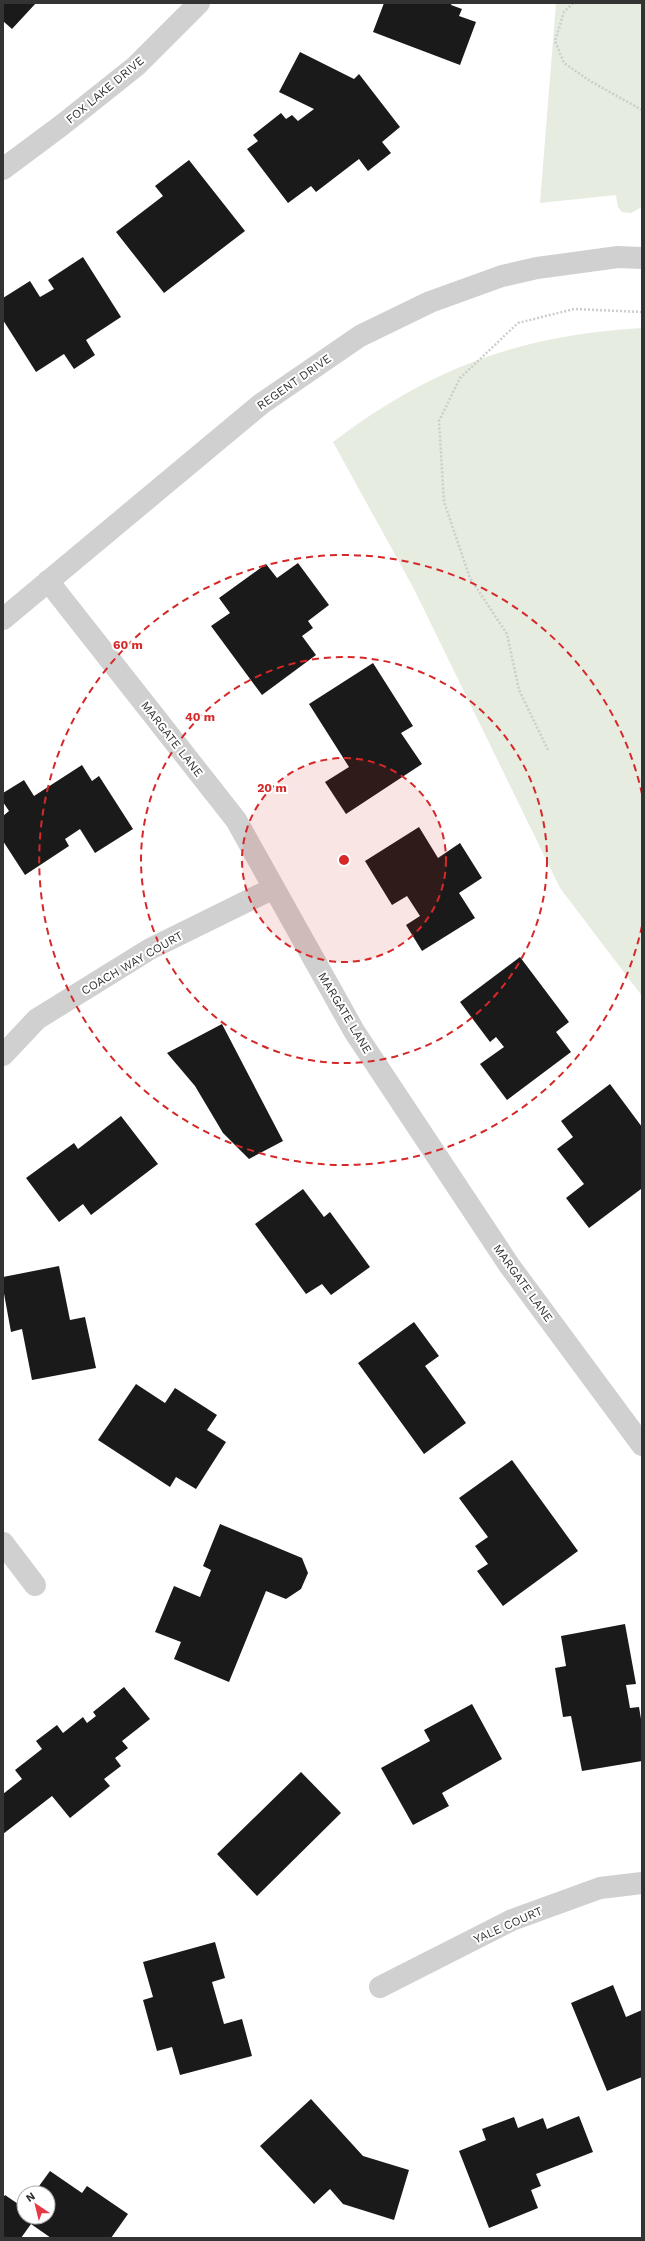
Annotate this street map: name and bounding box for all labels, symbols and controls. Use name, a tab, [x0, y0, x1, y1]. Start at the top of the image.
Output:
street label: FOX LAKE DRIVE	[63, 53, 147, 127]
street label: REGENT DRIVE	[254, 351, 334, 413]
text: 60 m	[113, 638, 143, 652]
street label: MARGATE LANE	[138, 698, 206, 780]
text: 40 m	[185, 710, 215, 724]
text: 20 m	[257, 781, 287, 795]
centre of rings	[337, 853, 351, 867]
street label: COACH WAY COURT	[79, 928, 185, 998]
street label: MARGATE LANE	[315, 970, 375, 1056]
street label: MARGATE LANE	[490, 1242, 556, 1325]
street label: YALE COURT	[472, 1904, 544, 1946]
north arrow	[16, 2185, 56, 2225]
text: N	[23, 2190, 38, 2205]

